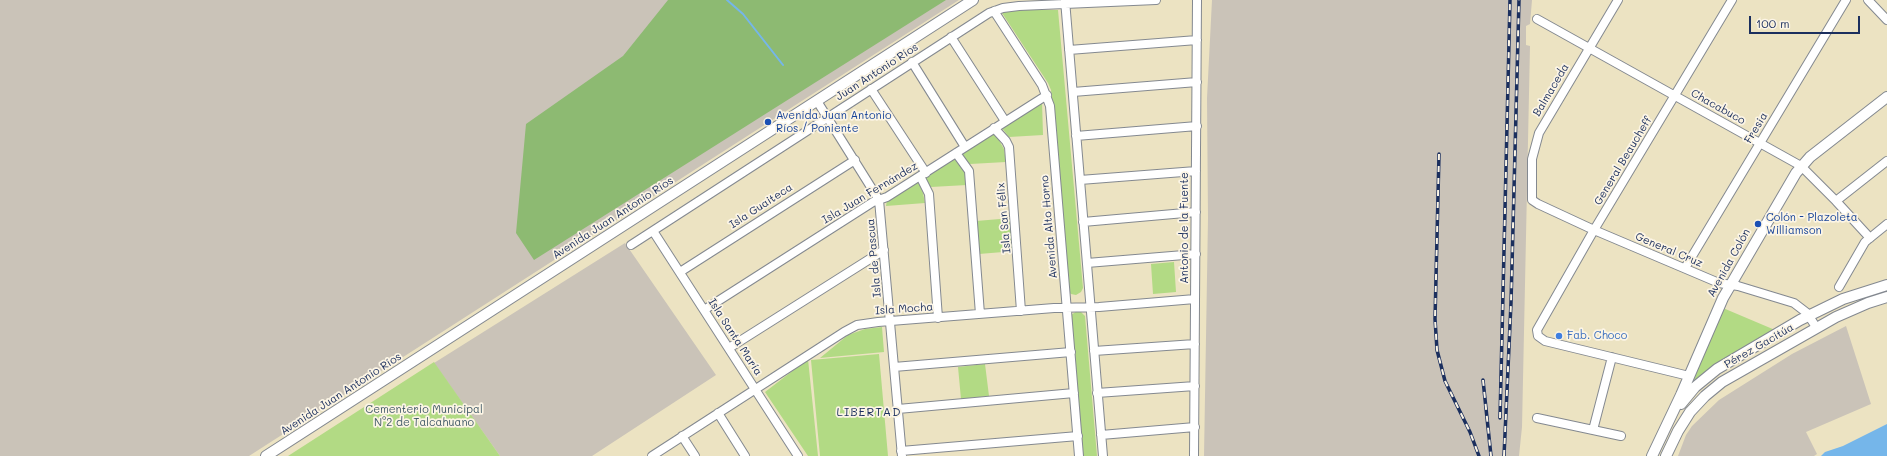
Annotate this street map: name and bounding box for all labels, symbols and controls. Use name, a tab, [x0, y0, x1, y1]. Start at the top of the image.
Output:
scale bar	[1751, 8, 1862, 34]
text: 100 m	[1756, 15, 1790, 31]
street label: Juan Antonio Ríos	[833, 40, 921, 104]
street label: Balmaceda	[1530, 61, 1572, 119]
street label: Chacabuco	[1688, 87, 1748, 127]
place label: Avenida Juan Antonio Ríos / Poniente	[776, 109, 892, 135]
street label: Fresia	[1742, 110, 1770, 146]
street label: General Beaucheff	[1591, 114, 1655, 208]
marker: Avenida Juan Antonio Ríos / Poniente	[763, 117, 773, 127]
street label: Isla Juan Fernández	[820, 159, 920, 227]
street label: Antonio de la Fuente	[1178, 172, 1192, 284]
street label: Avenida Juan Antonio Ríos	[550, 174, 676, 262]
street label: Avenida Alto Horno	[1038, 175, 1060, 279]
street label: Isla Guaiteca	[727, 181, 795, 231]
street label: Isla San Félix	[994, 182, 1014, 254]
place label: Colón - Plazoleta Williamson	[1766, 211, 1858, 237]
street label: Isla de Pascua	[864, 218, 884, 298]
marker: Colón - Plazoleta Williamson	[1753, 219, 1763, 229]
street label: Avenida Colón	[1705, 227, 1753, 299]
street label: General Cruz	[1633, 230, 1705, 270]
street label: Isla Santa María	[705, 296, 765, 378]
street label: Isla Mocha	[875, 300, 933, 318]
street label: Pérez Gacitúa	[1722, 321, 1796, 371]
place label: Fab. Choco	[1567, 329, 1627, 343]
marker: Fab. Choco	[1554, 331, 1564, 341]
street label: Avenida Juan Antonio Ríos	[278, 350, 404, 438]
park label: Cementerio Municipal N°2 de Talcahuano	[365, 403, 483, 429]
district label: LIBERTAD	[837, 405, 901, 419]

